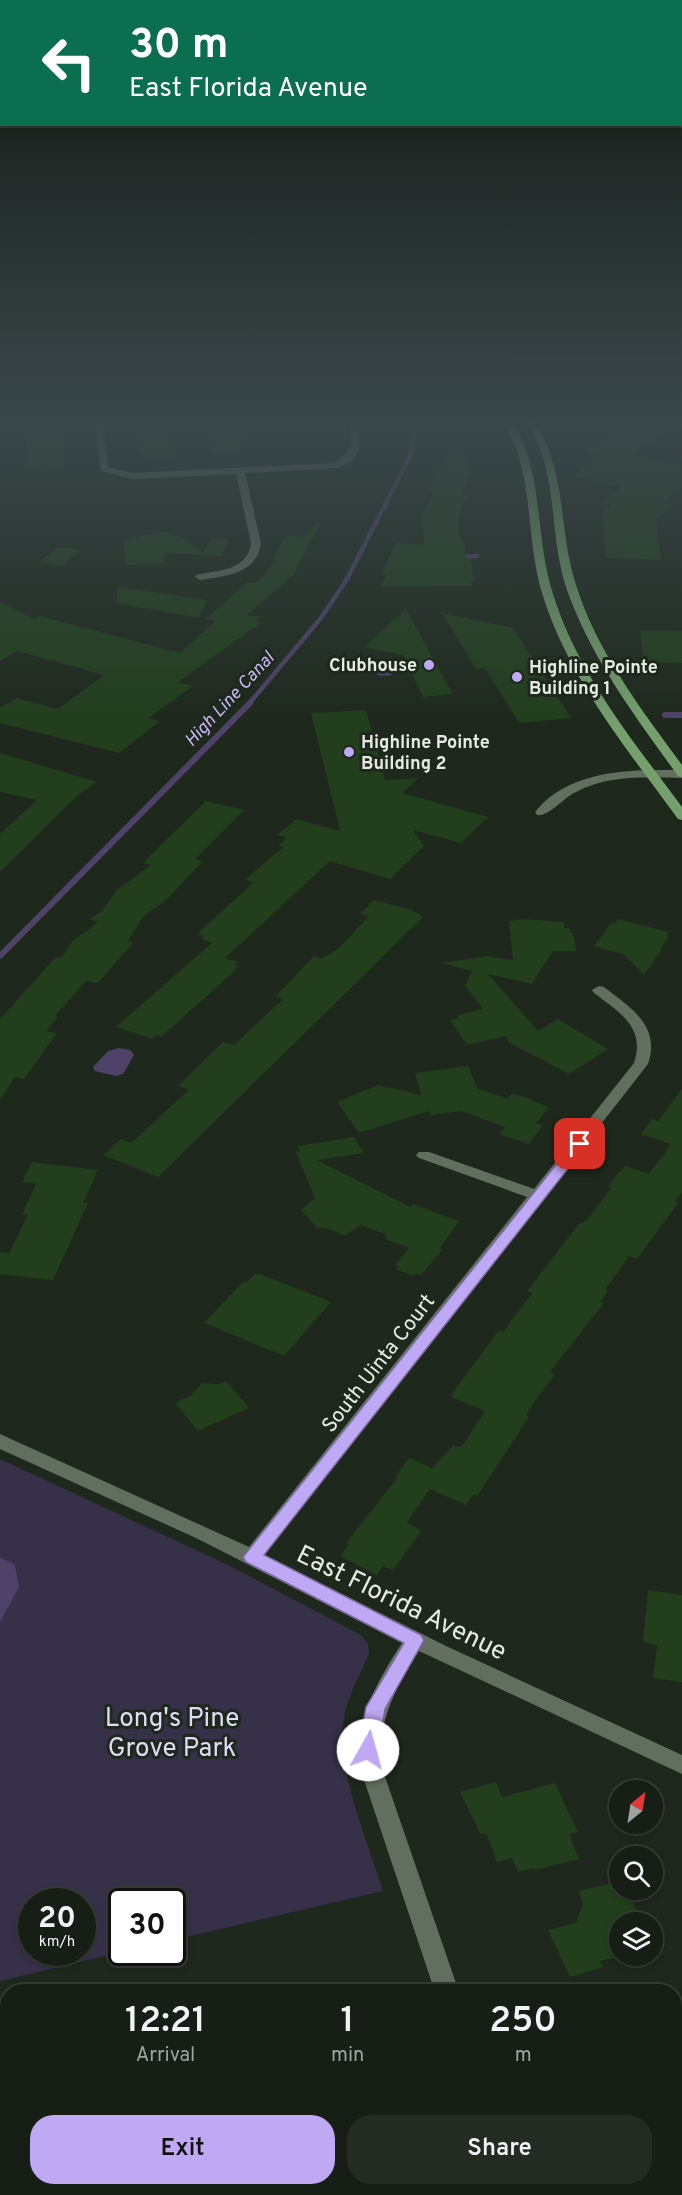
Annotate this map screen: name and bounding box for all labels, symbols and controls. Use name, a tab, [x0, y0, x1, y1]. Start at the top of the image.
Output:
text: 30 m	[129, 20, 228, 73]
icon: left	[30, 24, 108, 102]
text: East Florida Avenue	[129, 72, 368, 106]
water label: High Line Canal	[180, 647, 281, 752]
place label: Clubhouse	[329, 655, 417, 678]
place label: Highline Pointe Building 1	[529, 657, 658, 701]
marker: Clubhouse	[422, 658, 436, 672]
marker: Highline Pointe Building 1	[510, 670, 524, 684]
place label: Highline Pointe Building 2	[361, 732, 490, 776]
marker: Highline Pointe Building 2	[342, 745, 356, 759]
pin	[554, 1118, 605, 1169]
icon: arrive	[563, 1127, 596, 1160]
street label: South Uinta Court	[317, 1289, 442, 1439]
street label: East Florida Avenue	[290, 1539, 511, 1669]
park label: Long's Pine Grove Park	[105, 1703, 239, 1766]
position arrow	[336, 1718, 400, 1782]
north arrow	[609, 1780, 663, 1834]
map controls	[609, 1780, 663, 1966]
button: search	[609, 1846, 663, 1900]
speed limit sign: 30	[108, 1888, 186, 1966]
text: 20	[38, 1901, 76, 1938]
button: layers	[609, 1912, 663, 1966]
text: km/h	[39, 1933, 75, 1952]
text: 12:21	[125, 1999, 206, 2045]
text: 1	[341, 1999, 355, 2045]
text: 250	[489, 1999, 557, 2045]
text: Arrival	[136, 2043, 195, 2069]
text: min	[331, 2043, 364, 2069]
text: m	[515, 2043, 532, 2069]
button: Exit	[30, 2115, 335, 2184]
button: Share	[347, 2115, 652, 2184]

